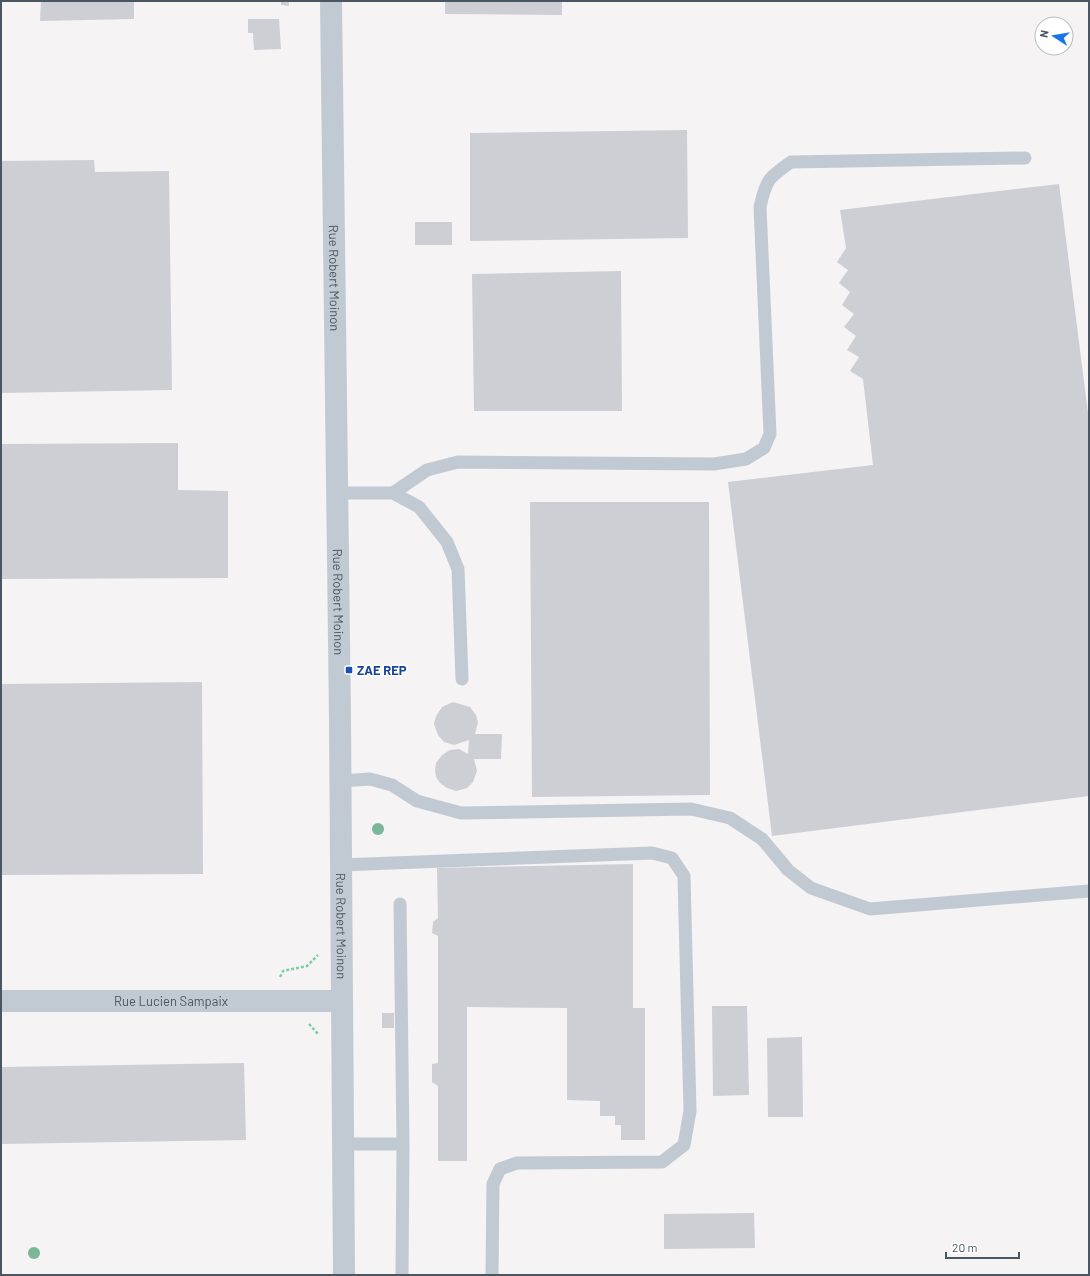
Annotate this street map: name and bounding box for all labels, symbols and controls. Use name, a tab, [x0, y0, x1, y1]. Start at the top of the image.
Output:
north arrow	[1034, 16, 1074, 56]
text: N	[1037, 29, 1051, 39]
street label: Rue Robert Moinon	[326, 225, 343, 331]
street label: Rue Robert Moinon	[330, 549, 347, 655]
place label: ZAE REP	[357, 662, 407, 678]
marker: ZAE REP	[344, 665, 354, 675]
street label: Rue Robert Moinon	[333, 873, 350, 979]
street label: Rue Lucien Sampaix	[114, 993, 228, 1009]
scale bar	[946, 1234, 1019, 1260]
text: 20 m	[952, 1240, 978, 1254]

